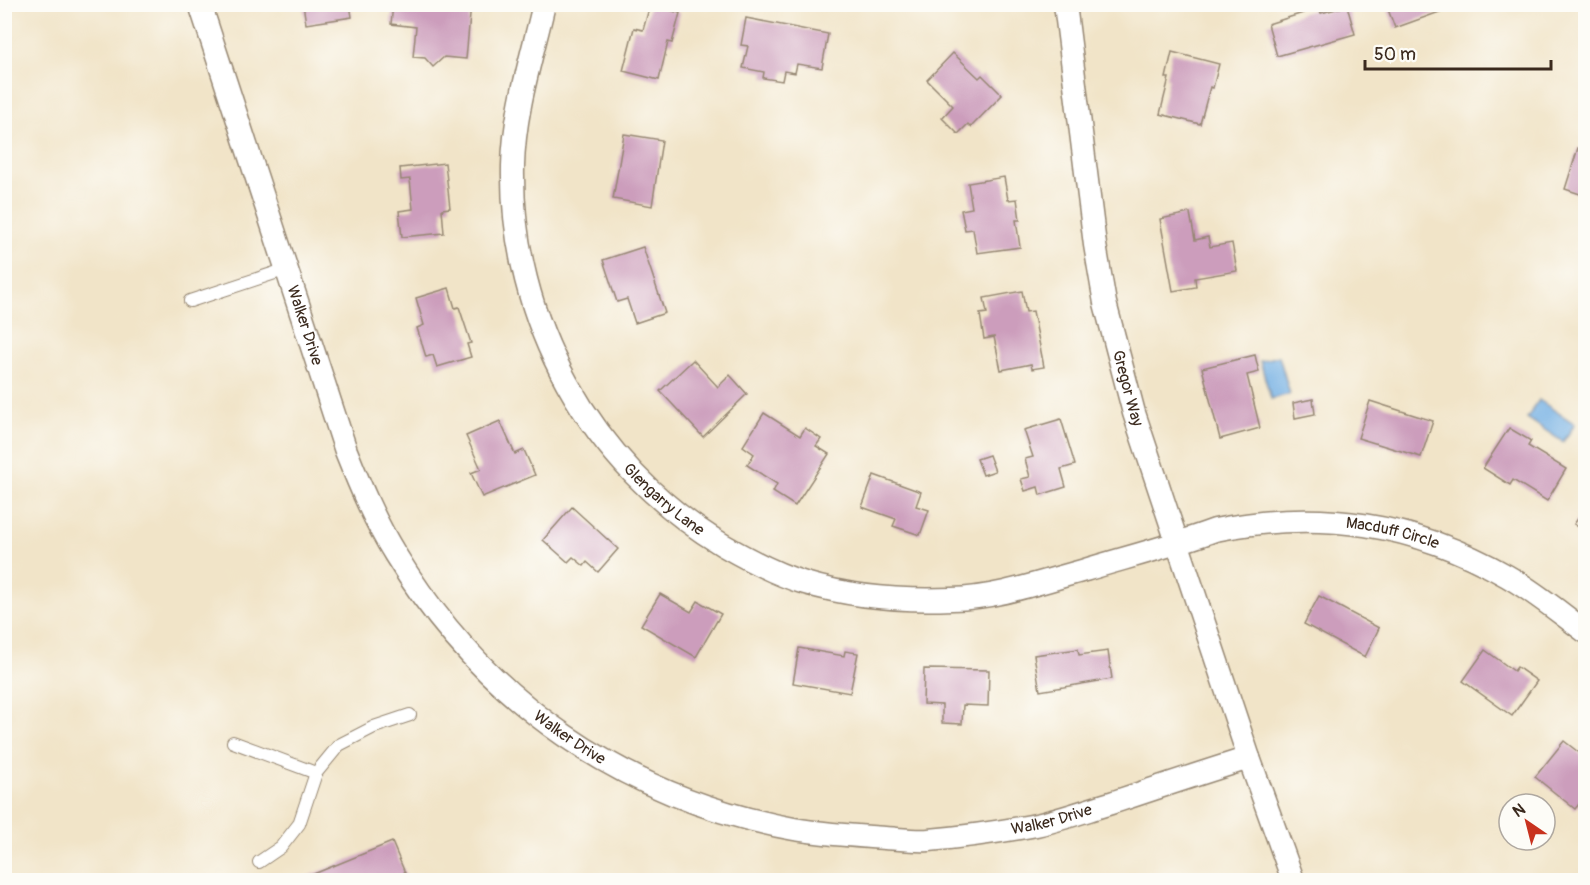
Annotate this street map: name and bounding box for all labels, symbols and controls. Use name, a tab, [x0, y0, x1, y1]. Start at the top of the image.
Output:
scale bar	[1365, 33, 1551, 71]
text: 50 m	[1374, 43, 1416, 66]
street label: Walker Drive	[283, 283, 327, 368]
street label: Gregor Way	[1108, 348, 1148, 429]
street label: Glengarry Lane	[619, 459, 708, 540]
street label: Macduff Circle	[1345, 513, 1442, 554]
street label: Walker Drive	[529, 706, 609, 769]
north arrow	[1497, 792, 1557, 852]
text: N	[1509, 799, 1529, 822]
street label: Walker Drive	[1010, 800, 1095, 839]

